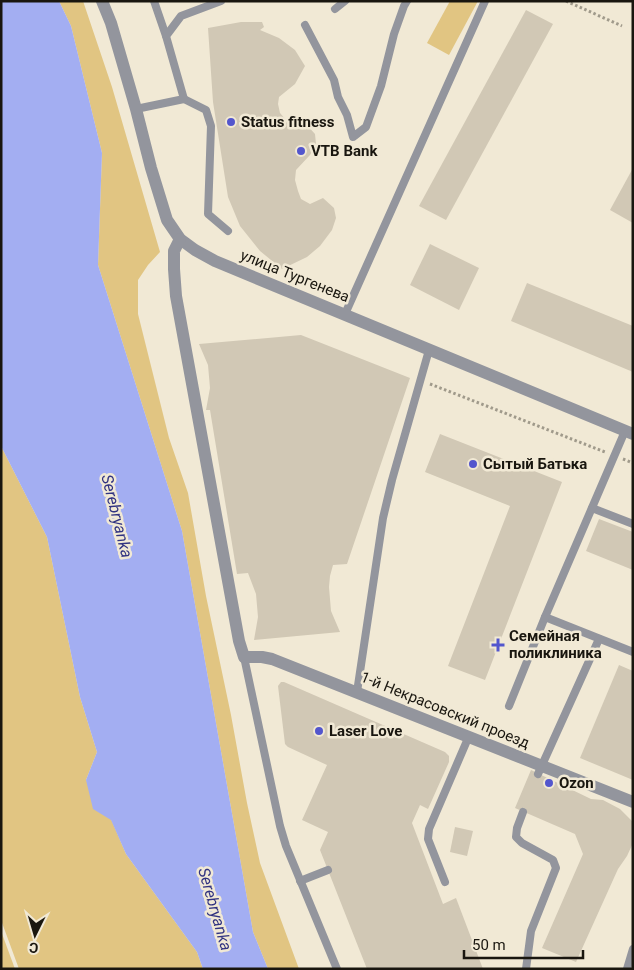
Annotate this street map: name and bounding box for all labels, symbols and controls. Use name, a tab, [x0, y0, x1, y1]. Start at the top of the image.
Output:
place label: Status fitness	[241, 113, 335, 131]
marker: Status fitness	[225, 116, 237, 128]
place label: VTB Bank	[311, 142, 378, 160]
marker: VTB Bank	[295, 145, 307, 157]
street label: улица Тургенева	[238, 246, 352, 306]
place label: Сытый Батька	[483, 455, 587, 473]
marker: Сытый Батька	[467, 458, 479, 470]
water label: Serebryanka	[97, 472, 137, 560]
place label: Семейная поликлиника	[509, 627, 602, 662]
marker: Семейная поликлиника	[491, 638, 505, 652]
street label: 1-й Некрасовский проезд	[358, 668, 532, 752]
place label: Laser Love	[329, 722, 402, 740]
marker: Laser Love	[313, 725, 325, 737]
place label: Ozon	[559, 774, 594, 792]
marker: Ozon	[543, 777, 555, 789]
water label: Serebryanka	[194, 865, 236, 953]
north arrow	[10, 910, 60, 960]
scale bar	[464, 928, 583, 960]
text: 50 m	[472, 936, 506, 954]
text: С	[29, 940, 39, 956]

